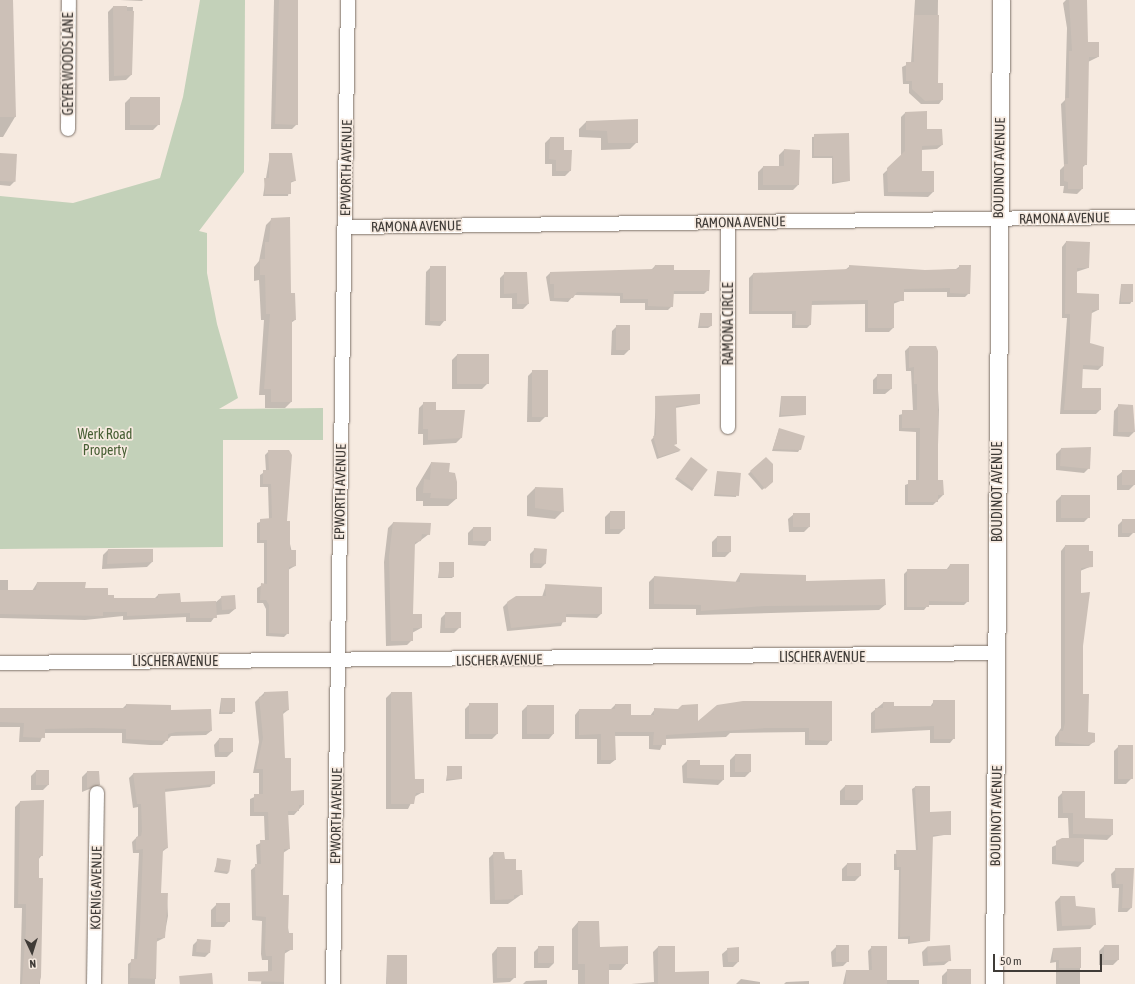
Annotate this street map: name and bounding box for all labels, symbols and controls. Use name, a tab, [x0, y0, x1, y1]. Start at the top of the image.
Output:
street label: GEYER WOODS LANE	[60, 13, 76, 115]
street label: BOUDINOT AVENUE	[990, 118, 1008, 218]
street label: EPWORTH AVENUE	[337, 120, 355, 216]
street label: RAMONA AVENUE	[1019, 209, 1109, 227]
street label: RAMONA AVENUE	[695, 213, 785, 231]
street label: RAMONA AVENUE	[371, 217, 461, 235]
street label: RAMONA CIRCLE	[720, 283, 736, 365]
park label: Werk Road Property	[77, 426, 133, 458]
street label: BOUDINOT AVENUE	[989, 442, 1005, 542]
street label: EPWORTH AVENUE	[331, 444, 349, 540]
street label: LISCHER AVENUE	[779, 649, 865, 665]
street label: LISCHER AVENUE	[456, 651, 542, 669]
street label: LISCHER AVENUE	[132, 653, 218, 669]
street label: BOUDINOT AVENUE	[987, 766, 1005, 866]
street label: EPWORTH AVENUE	[327, 768, 345, 864]
street label: KOENIG AVENUE	[87, 846, 105, 930]
north arrow	[12, 932, 52, 972]
scale bar	[995, 946, 1104, 972]
text: 50 m	[1000, 954, 1022, 968]
text: N	[29, 958, 36, 970]

